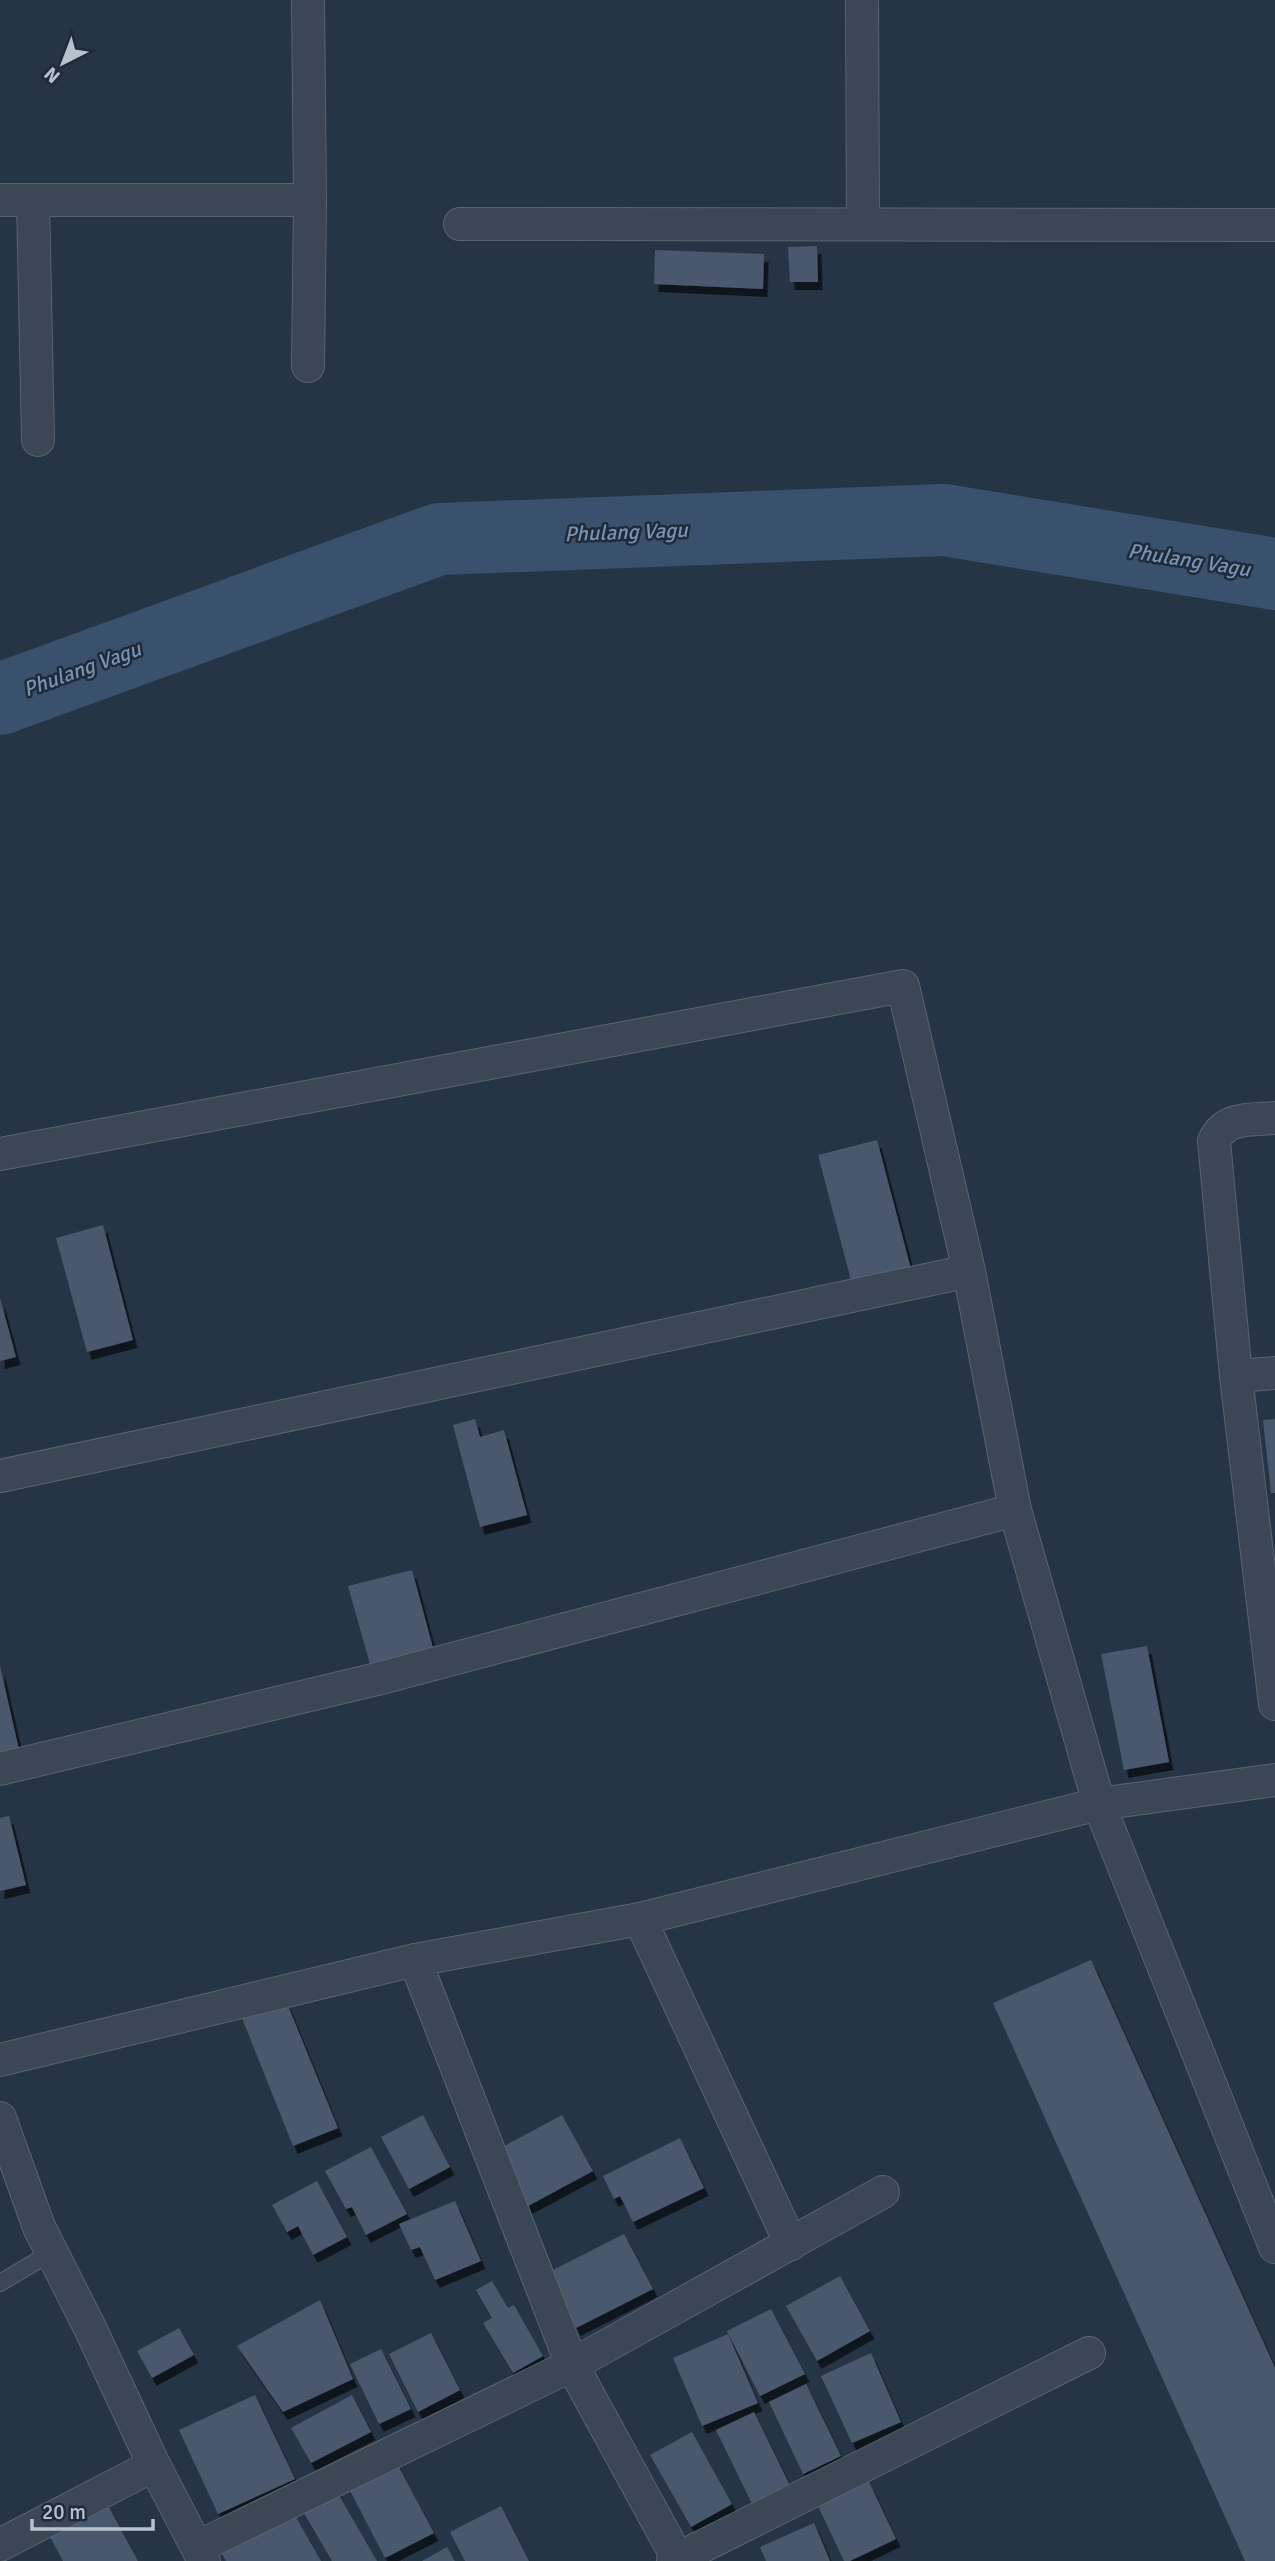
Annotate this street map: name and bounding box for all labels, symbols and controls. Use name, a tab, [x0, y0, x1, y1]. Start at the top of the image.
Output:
north arrow	[28, 28, 98, 98]
text: N	[39, 62, 65, 88]
water label: Phulang Vagu	[564, 517, 690, 547]
water label: Phulang Vagu	[1126, 538, 1253, 583]
water label: Phulang Vagu	[20, 635, 146, 702]
scale bar	[32, 2488, 152, 2532]
text: 20 m	[42, 2499, 86, 2525]

